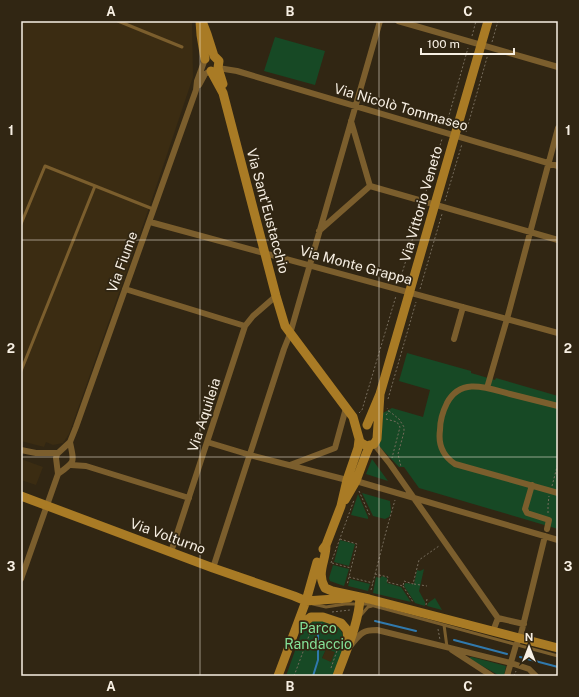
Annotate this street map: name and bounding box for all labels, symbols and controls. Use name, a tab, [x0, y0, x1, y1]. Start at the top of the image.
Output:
text: A	[106, 4, 116, 19]
text: B	[286, 4, 295, 19]
text: C	[463, 4, 473, 19]
scale bar	[421, 30, 514, 56]
text: 100 m	[427, 37, 460, 51]
street label: Via Nicolò Tommaseo	[332, 80, 470, 134]
text: 1	[8, 123, 14, 138]
text: 1	[565, 123, 571, 138]
street label: Via Vittorio Veneto	[397, 144, 445, 264]
street label: Via Sant'Eustacchio	[244, 147, 292, 275]
street label: Via Fiume	[104, 229, 140, 295]
street label: Via Monte Grappa	[298, 242, 414, 288]
text: 2	[7, 341, 15, 356]
text: 2	[564, 341, 572, 356]
street label: Via Aquileia	[185, 376, 223, 454]
street label: Via Volturno	[128, 515, 208, 557]
text: 3	[7, 559, 16, 574]
text: 3	[564, 559, 573, 574]
park label: Parco Randaccio	[284, 620, 352, 652]
north arrow	[509, 627, 549, 667]
text: N	[525, 631, 533, 643]
text: A	[106, 679, 116, 694]
text: B	[286, 679, 295, 694]
text: C	[463, 679, 473, 694]

